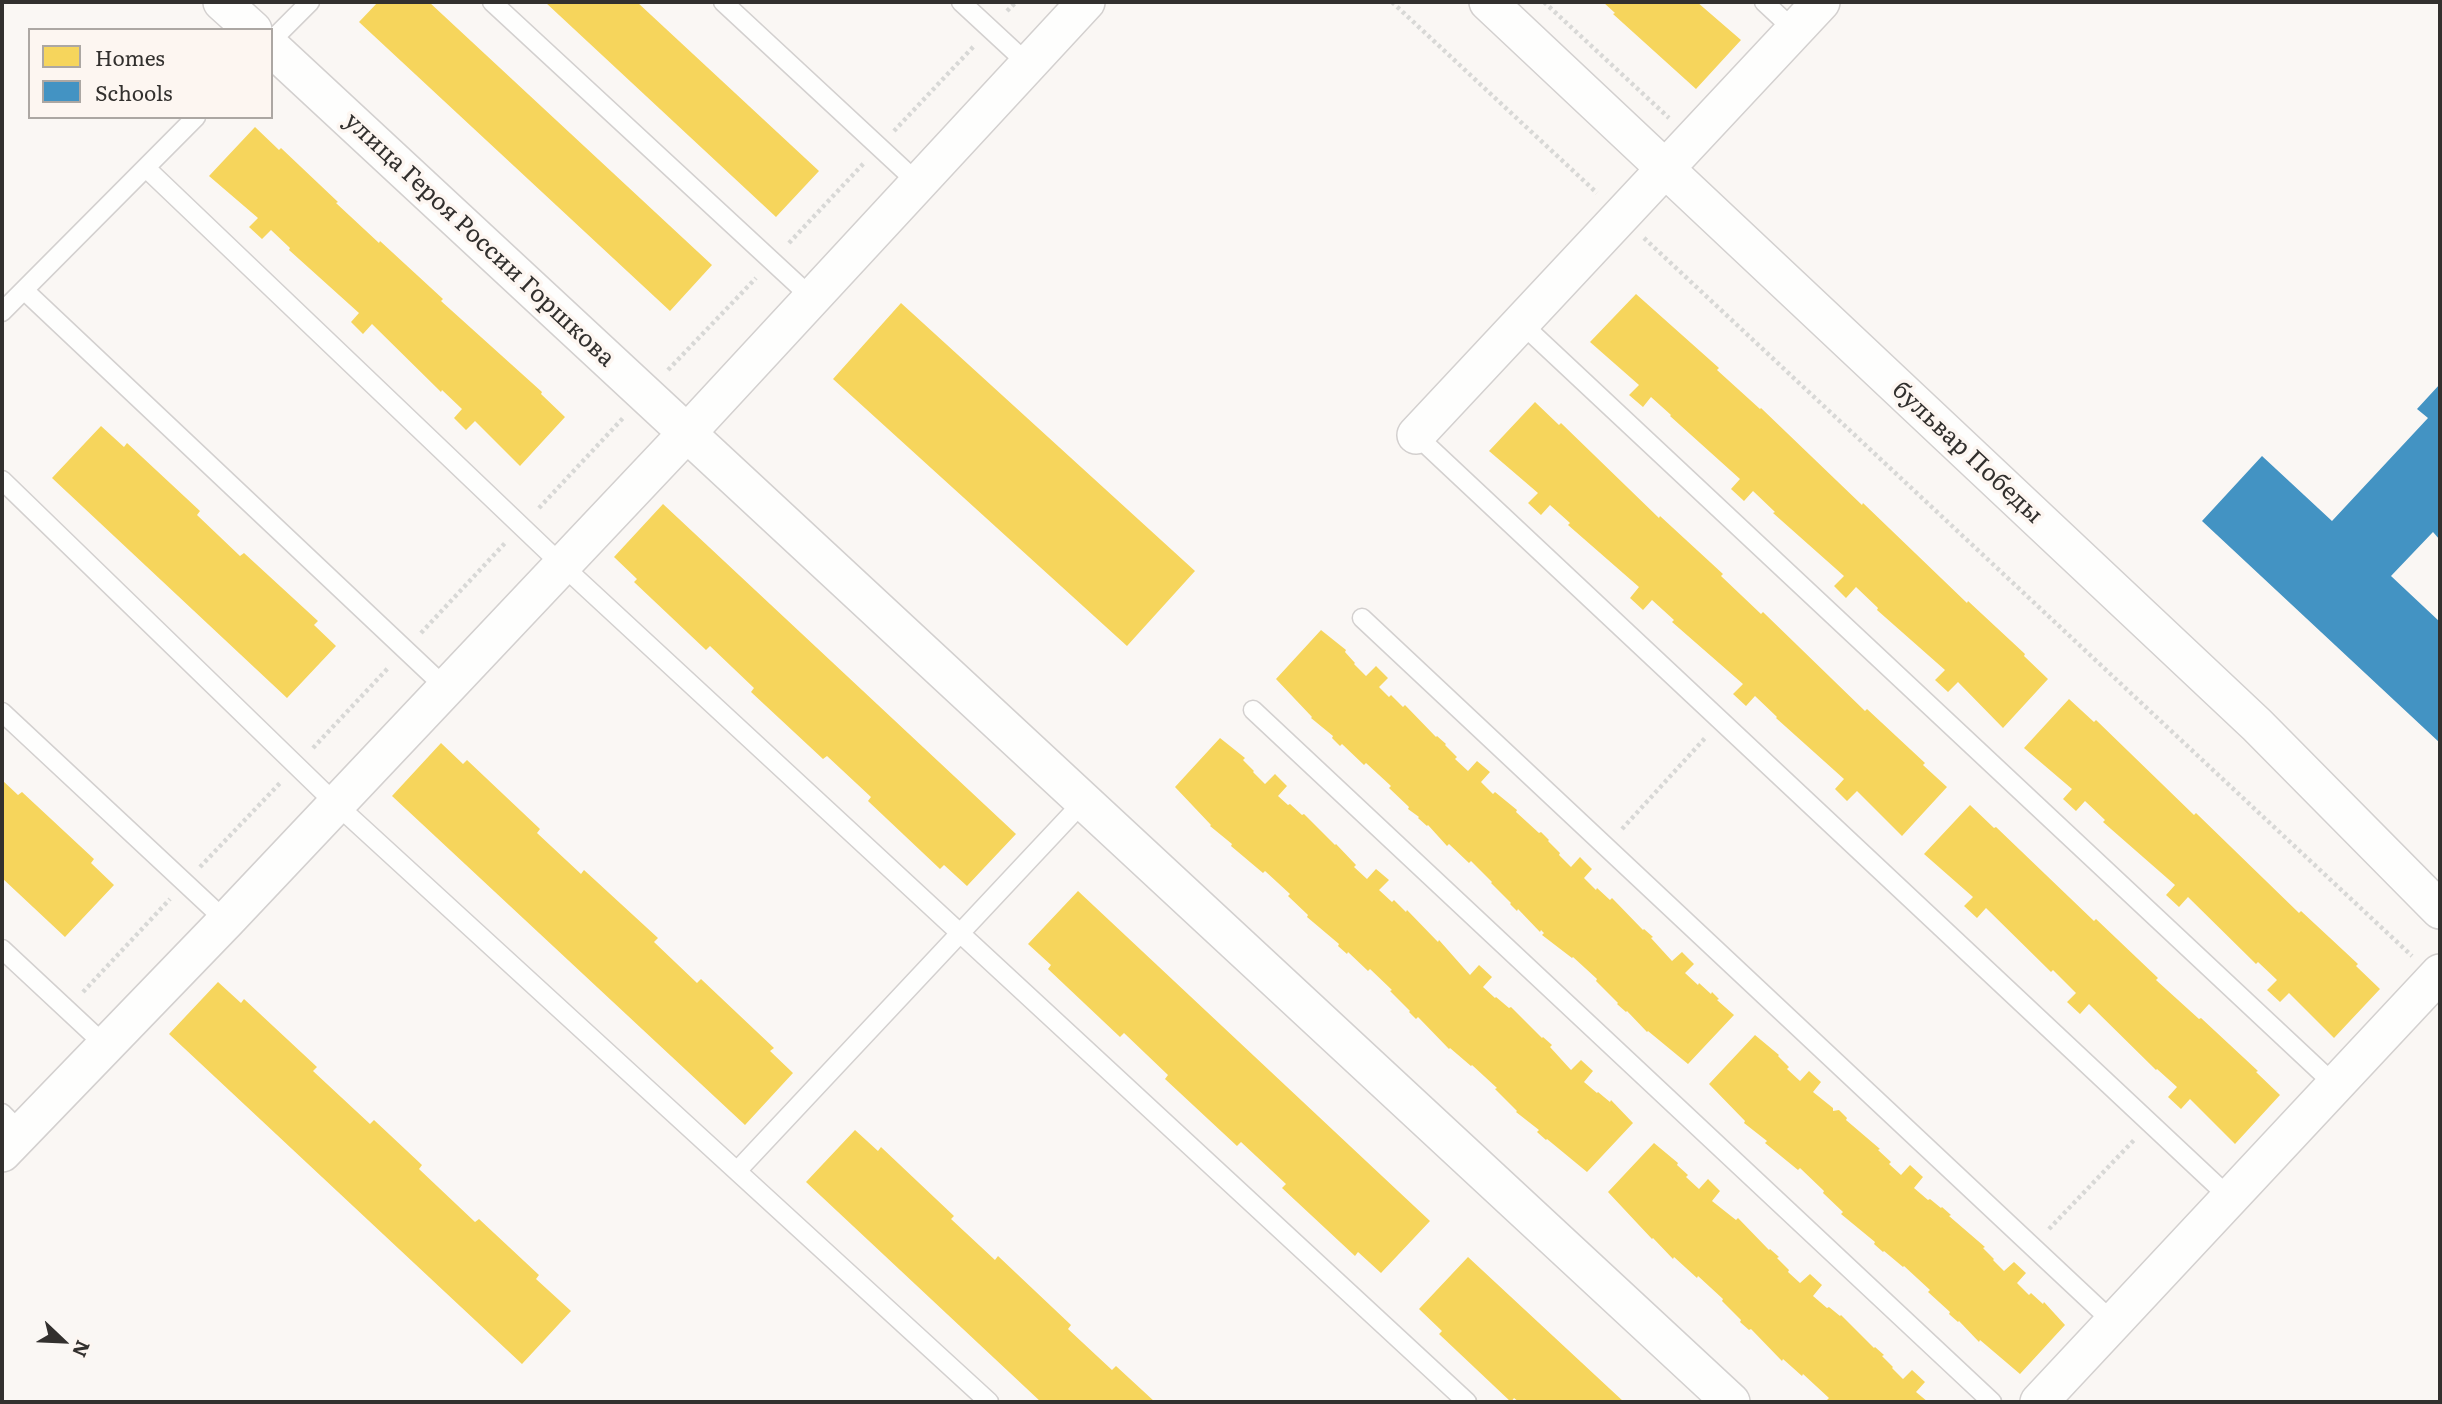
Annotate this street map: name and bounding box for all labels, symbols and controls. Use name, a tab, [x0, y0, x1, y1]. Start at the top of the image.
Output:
legend	[28, 28, 273, 119]
text: Homes	[95, 41, 165, 72]
text: Schools	[95, 76, 173, 107]
street label: улица Героя России Горшкова	[338, 107, 620, 373]
street label: бульвар Победы	[1886, 376, 2048, 530]
north arrow	[28, 1306, 98, 1376]
text: N	[66, 1336, 98, 1362]

